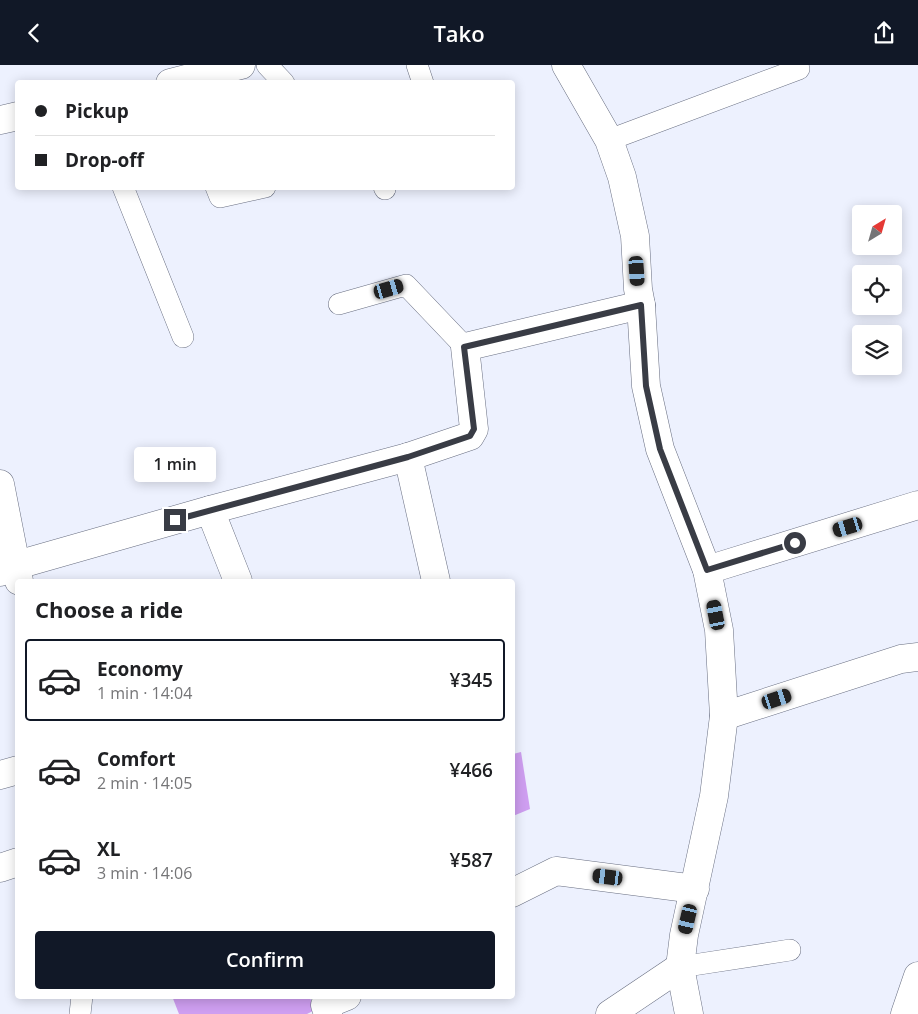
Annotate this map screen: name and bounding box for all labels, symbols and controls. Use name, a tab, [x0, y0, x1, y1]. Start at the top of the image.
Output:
text: Tako	[433, 18, 485, 48]
icon: back	[20, 19, 48, 47]
icon: share	[870, 19, 898, 47]
text: Pickup	[65, 98, 129, 124]
text: Drop-off	[65, 147, 144, 173]
north arrow	[852, 205, 902, 255]
map controls	[852, 205, 902, 375]
car	[628, 256, 645, 286]
button: locate	[852, 265, 902, 315]
car	[372, 278, 405, 300]
button: layers	[852, 325, 902, 375]
callout: 1 min	[134, 447, 216, 483]
text: 1 min	[153, 453, 197, 475]
route end	[164, 509, 186, 531]
car	[831, 515, 864, 539]
route start	[784, 532, 806, 554]
text: Choose a ride	[35, 594, 183, 624]
car	[705, 599, 726, 631]
text: Economy	[97, 656, 183, 682]
icon: car	[37, 658, 82, 703]
text: ¥345	[450, 667, 493, 693]
text: 1 min · 14:04	[97, 682, 192, 704]
car	[760, 687, 793, 711]
text: Comfort	[97, 746, 176, 772]
icon: car	[37, 748, 82, 793]
text: ¥466	[450, 757, 493, 783]
text: 2 min · 14:05	[97, 772, 192, 794]
text: XL	[97, 836, 120, 862]
icon: car	[37, 838, 82, 883]
text: ¥587	[450, 847, 493, 873]
text: 3 min · 14:06	[97, 862, 192, 884]
car	[592, 868, 623, 886]
car	[677, 903, 698, 935]
button: Confirm	[35, 931, 495, 989]

